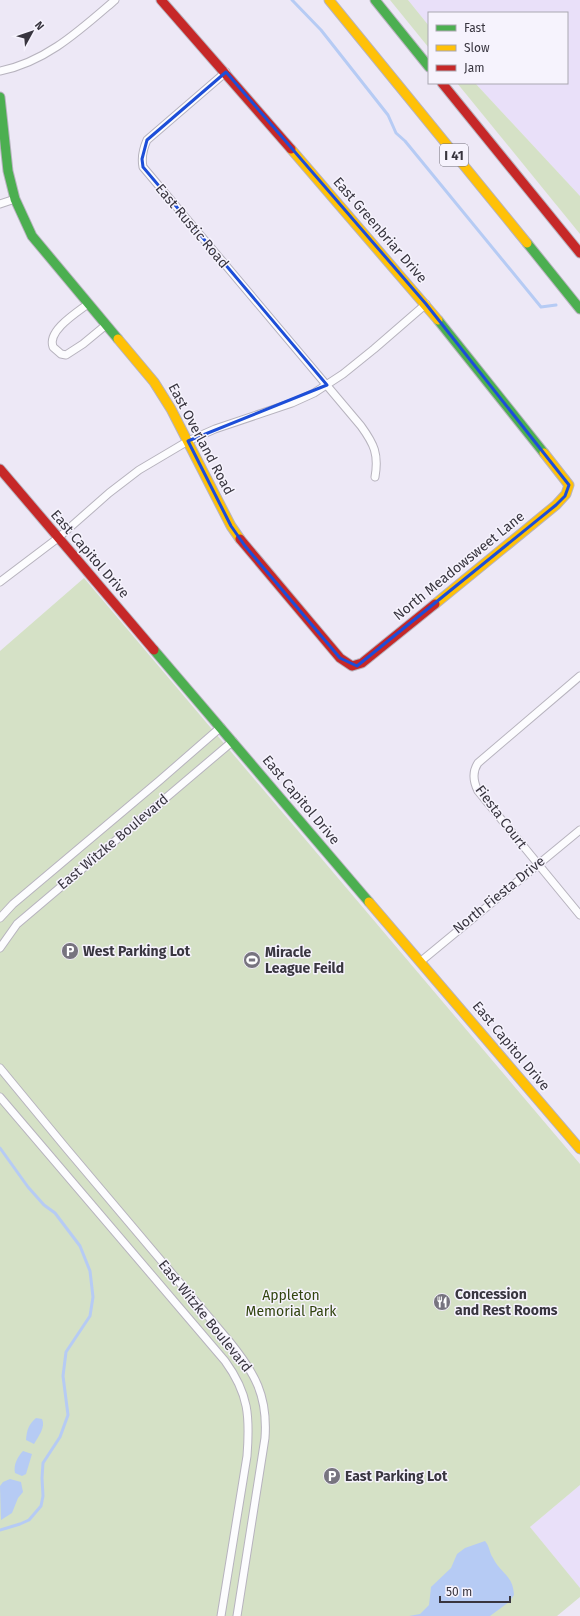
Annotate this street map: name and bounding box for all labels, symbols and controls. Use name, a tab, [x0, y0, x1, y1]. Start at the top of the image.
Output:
north arrow	[12, 12, 52, 52]
legend	[428, 12, 568, 84]
text: N	[32, 19, 47, 33]
text: Fast	[464, 21, 486, 35]
text: Slow	[464, 41, 490, 55]
text: Jam	[464, 61, 484, 75]
road number: I 41	[440, 144, 468, 166]
street label: East Greenbriar Drive	[329, 174, 431, 286]
street label: East Rustic Road	[152, 180, 232, 272]
street label: East Overland Road	[164, 380, 238, 498]
street label: East Capitol Drive	[47, 506, 133, 602]
street label: North Meadowsweet Lane	[390, 508, 528, 624]
street label: East Capitol Drive	[259, 752, 343, 848]
street label: Fiesta Court	[472, 782, 531, 853]
street label: East Witzke Boulevard	[54, 791, 172, 893]
street label: North Fiesta Drive	[449, 853, 549, 937]
parking icon: West Parking Lot	[60, 941, 80, 961]
place label: West Parking Lot	[83, 943, 191, 960]
place label: Miracle League Feild	[265, 944, 344, 977]
sports icon: Miracle League Feild	[242, 950, 262, 970]
street label: East Capitol Drive	[469, 998, 553, 1094]
street label: East Witzke Boulevard	[155, 1257, 255, 1375]
place label: Concession and Rest Rooms	[455, 1286, 558, 1319]
park label: Appleton Memorial Park	[246, 1287, 337, 1320]
restaurant icon: Concession and Rest Rooms	[432, 1292, 452, 1312]
parking icon: East Parking Lot	[322, 1466, 342, 1486]
place label: East Parking Lot	[345, 1468, 448, 1485]
scale bar	[440, 1578, 510, 1604]
text: 50 m	[446, 1585, 472, 1599]

